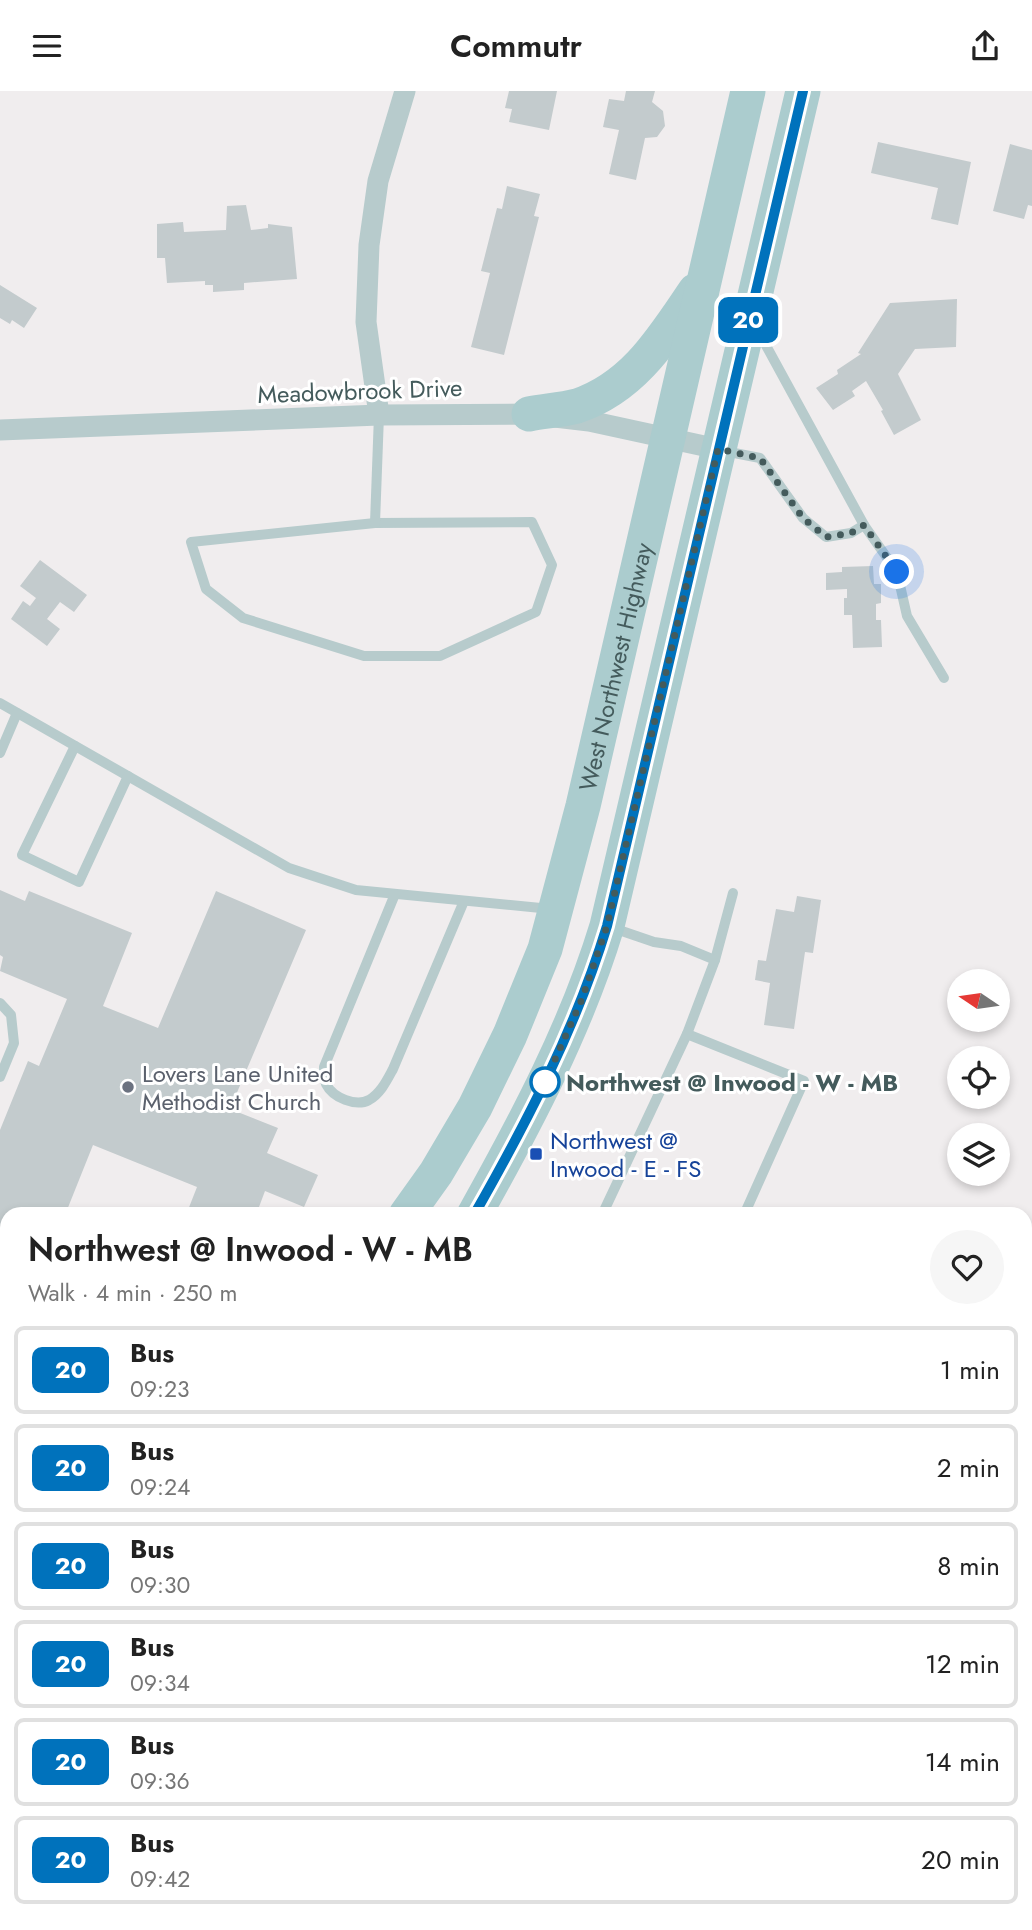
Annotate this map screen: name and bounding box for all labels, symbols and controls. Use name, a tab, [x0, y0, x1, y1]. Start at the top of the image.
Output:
text: Commutr	[450, 23, 582, 69]
icon: menu	[28, 27, 66, 65]
icon: share	[966, 27, 1004, 65]
line badge: 20	[716, 297, 780, 343]
text: 20	[732, 302, 764, 337]
street label: Meadowbrook Drive	[257, 370, 463, 412]
street label: West Northwest Highway	[570, 539, 661, 794]
your location	[879, 554, 914, 589]
north arrow	[947, 969, 1010, 1033]
map controls	[947, 969, 1010, 1186]
button: locate	[947, 1046, 1010, 1109]
place label: Lovers Lane United Methodist Church	[142, 1056, 333, 1119]
place label: Northwest @ Inwood - W - MB	[566, 1065, 898, 1100]
marker: Northwest @ Inwood - W - MB	[530, 1067, 560, 1097]
marker: Lovers Lane United Methodist Church	[120, 1079, 136, 1095]
place label: Northwest @ Inwood - E - FS	[550, 1123, 701, 1186]
button: layers	[947, 1123, 1010, 1186]
marker: Northwest @ Inwood - E - FS	[528, 1146, 544, 1162]
text: Northwest @ Inwood - W - MB	[28, 1226, 473, 1273]
button: heart	[930, 1230, 1004, 1304]
text: Walk · 4 min · 250 m	[28, 1276, 237, 1310]
text: Bus	[130, 1334, 174, 1372]
text: 1 min	[940, 1351, 1000, 1389]
text: 20	[55, 1352, 86, 1387]
text: 09:23	[130, 1372, 190, 1406]
text: Bus	[130, 1432, 174, 1470]
text: 2 min	[937, 1449, 1000, 1487]
text: 20	[55, 1450, 86, 1485]
text: 09:24	[130, 1470, 190, 1504]
text: Bus	[130, 1530, 174, 1568]
text: 8 min	[937, 1547, 1000, 1585]
text: 20	[55, 1548, 86, 1583]
text: 09:30	[130, 1568, 190, 1602]
text: Bus	[130, 1628, 174, 1666]
text: 12 min	[925, 1645, 1000, 1683]
text: 20	[55, 1646, 86, 1681]
text: 09:34	[130, 1666, 190, 1700]
text: Bus	[130, 1726, 174, 1764]
text: 14 min	[925, 1743, 1000, 1781]
text: 20	[55, 1744, 86, 1779]
text: 09:36	[130, 1764, 190, 1798]
text: Bus	[130, 1824, 174, 1862]
text: 20 min	[921, 1841, 1000, 1879]
text: 20	[55, 1842, 86, 1877]
text: 09:42	[130, 1862, 190, 1896]

